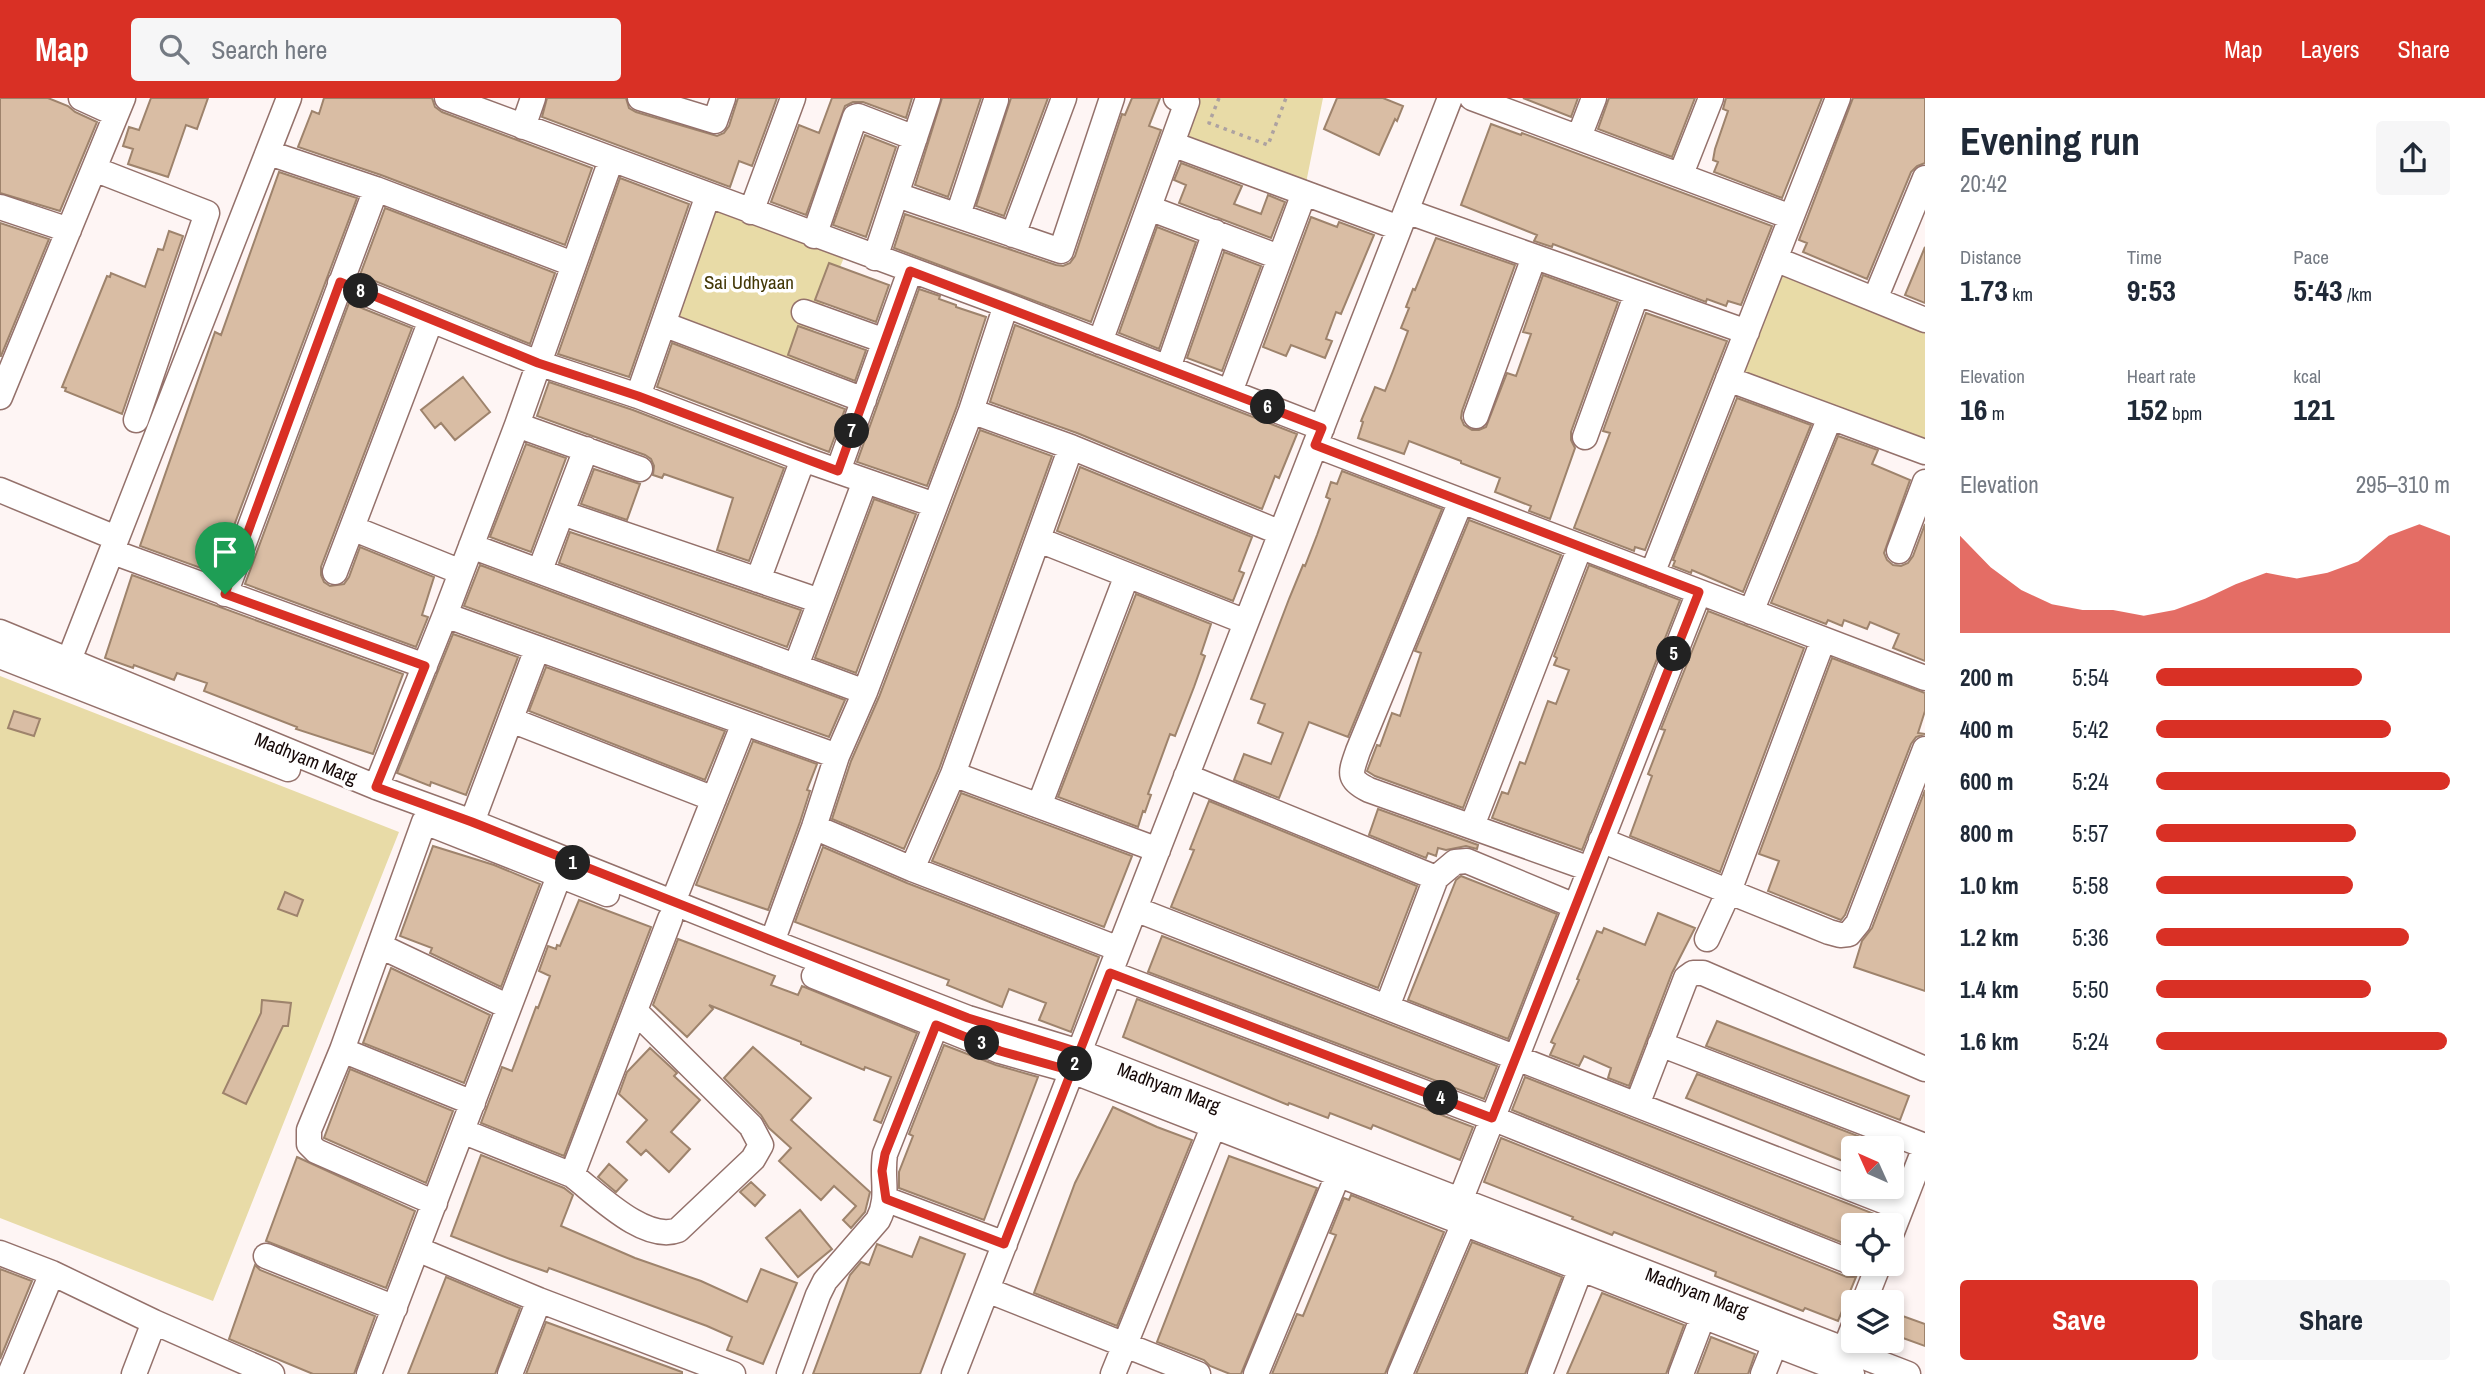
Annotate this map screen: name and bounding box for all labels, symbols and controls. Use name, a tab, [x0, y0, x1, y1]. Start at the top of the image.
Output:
search box	[131, 18, 621, 81]
text: Map	[35, 27, 89, 71]
icon: search	[155, 30, 193, 68]
text: Search here	[211, 32, 327, 67]
text: Map	[2224, 33, 2262, 65]
text: Layers	[2300, 33, 2359, 65]
text: Share	[2397, 33, 2450, 65]
text: Evening run	[1960, 116, 2140, 167]
button: share	[2376, 121, 2450, 195]
text: 20:42	[1960, 168, 2007, 199]
text: Distance	[1960, 244, 2021, 270]
text: Time	[2127, 244, 2162, 270]
text: Pace	[2293, 244, 2329, 270]
park label: Sai Udhyaan	[704, 269, 794, 295]
text: 1.73	[1960, 270, 2008, 310]
text: 9:53	[2127, 270, 2176, 310]
text: 5:43	[2293, 270, 2343, 310]
pin: 8	[344, 274, 378, 308]
text: 8	[356, 277, 365, 303]
text: km	[2008, 281, 2033, 307]
text: /km	[2343, 281, 2372, 307]
text: Elevation	[1960, 363, 2025, 389]
text: Heart rate	[2127, 363, 2196, 389]
text: kcal	[2293, 363, 2321, 389]
text: 16	[1960, 389, 1987, 429]
text: 152	[2127, 389, 2168, 429]
text: 121	[2293, 389, 2334, 429]
pin: 6	[1250, 390, 1286, 424]
text: 6	[1263, 393, 1272, 419]
text: m	[1987, 400, 2005, 426]
text: bpm	[2168, 400, 2202, 426]
pin: 7	[834, 414, 870, 448]
text: 7	[847, 417, 856, 443]
text: Elevation	[1960, 469, 2039, 500]
text: 295–310 m	[2356, 469, 2450, 500]
pin	[195, 522, 255, 594]
icon: arrive	[206, 533, 244, 571]
pin: 5	[1656, 636, 1692, 672]
text: 5	[1669, 640, 1678, 666]
text: 200 m	[1960, 662, 2013, 693]
text: 5:54	[2072, 662, 2109, 693]
text: 400 m	[1960, 714, 2013, 745]
text: 5:42	[2072, 714, 2109, 745]
street label: Madhyam Marg	[251, 726, 361, 790]
text: 600 m	[1960, 766, 2013, 797]
text: 5:24	[2072, 766, 2109, 797]
text: 800 m	[1960, 818, 2013, 849]
text: 5:57	[2072, 818, 2109, 849]
pin: 1	[556, 846, 590, 880]
text: 1	[568, 849, 577, 875]
text: 1.0 km	[1960, 870, 2019, 901]
text: 5:58	[2072, 870, 2109, 901]
text: 1.2 km	[1960, 922, 2019, 953]
text: 5:36	[2072, 922, 2109, 953]
text: 1.4 km	[1960, 974, 2019, 1005]
text: 5:50	[2072, 974, 2109, 1005]
pin: 3	[964, 1026, 1000, 1060]
text: 1.6 km	[1960, 1026, 2019, 1057]
text: 5:24	[2072, 1026, 2109, 1057]
text: 3	[977, 1029, 986, 1055]
pin: 2	[1058, 1046, 1092, 1082]
text: 2	[1070, 1050, 1079, 1076]
street label: Madhyam Marg	[1114, 1055, 1224, 1119]
pin: 4	[1424, 1080, 1458, 1116]
text: 4	[1436, 1084, 1445, 1110]
north arrow	[1841, 1136, 1904, 1199]
map controls	[1841, 1136, 1904, 1353]
button: locate	[1841, 1213, 1904, 1276]
street label: Madhyam Marg	[1642, 1260, 1752, 1324]
button: Save	[1960, 1280, 2198, 1360]
button: Share	[2212, 1280, 2450, 1360]
button: layers	[1841, 1290, 1904, 1353]

